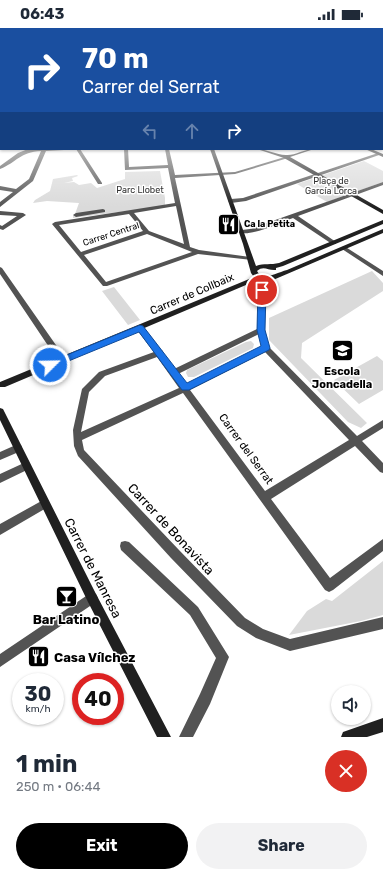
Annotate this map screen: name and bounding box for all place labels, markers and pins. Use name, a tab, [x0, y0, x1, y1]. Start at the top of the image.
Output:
restaurant icon: Ca la Petita	[215, 211, 241, 237]
place label: Ca la Petita	[244, 219, 295, 229]
pin	[245, 273, 279, 307]
school or university icon: Escola Joncadella	[329, 338, 355, 364]
place label: Escola Joncadella	[312, 365, 372, 391]
bar icon: Bar Latino	[53, 584, 79, 610]
place label: Bar Latino	[33, 612, 99, 627]
restaurant icon: Casa Vílchez	[25, 644, 51, 670]
place label: Casa Vílchez	[54, 650, 136, 665]

